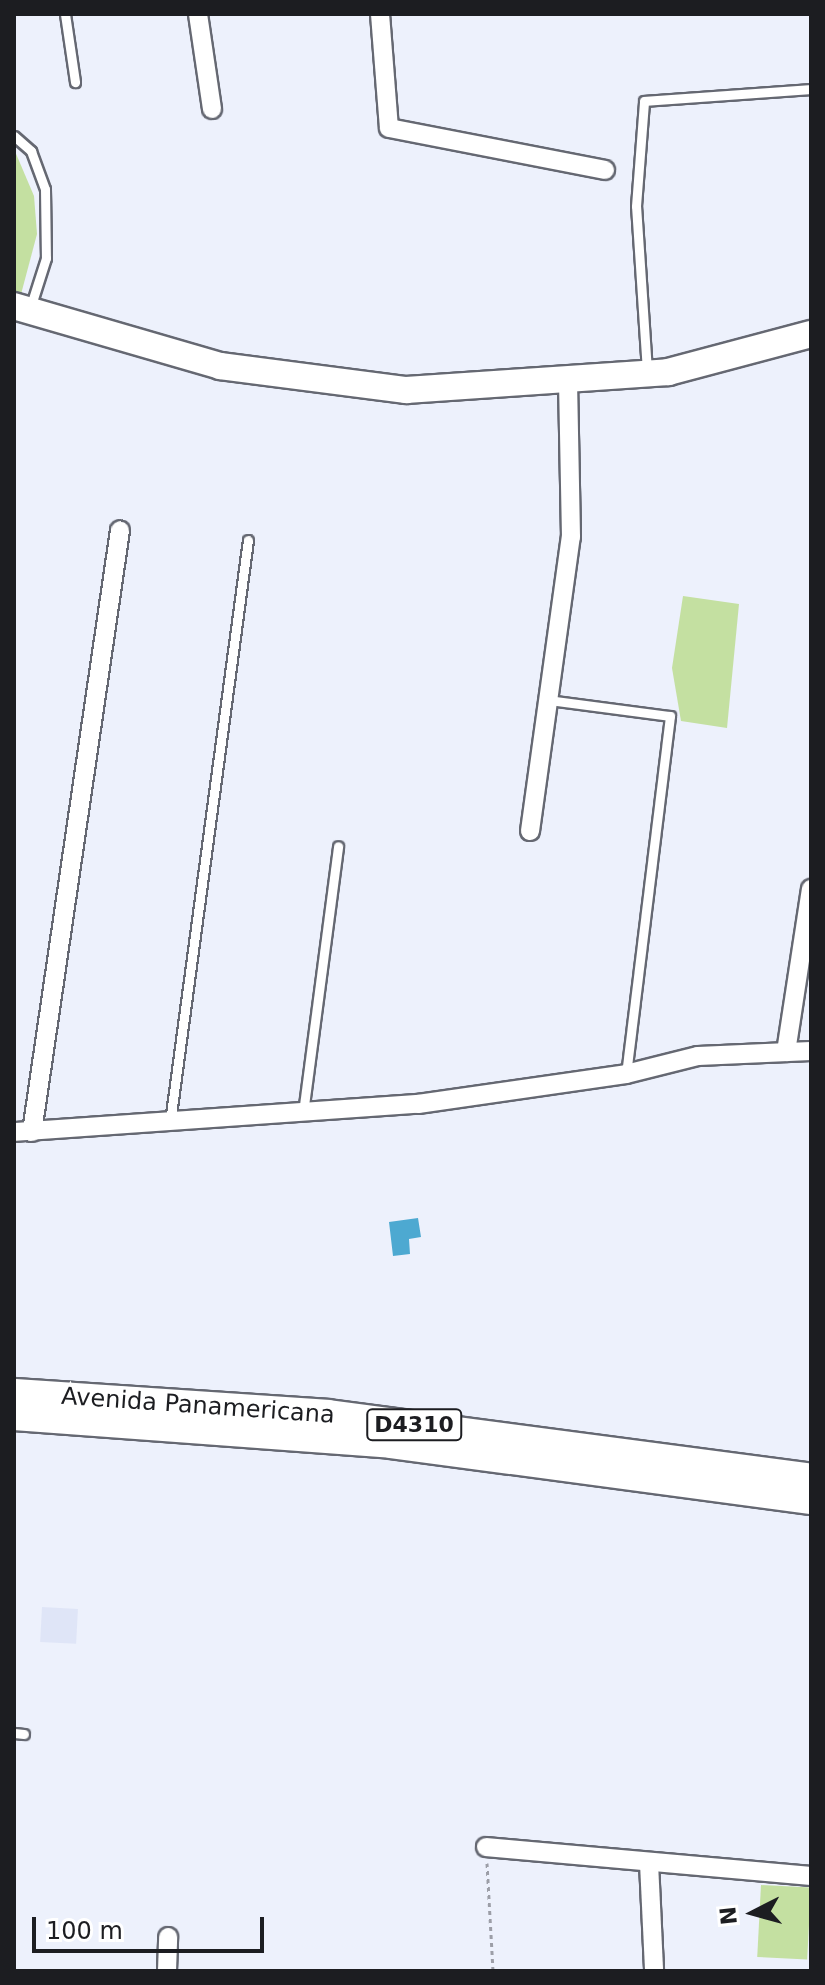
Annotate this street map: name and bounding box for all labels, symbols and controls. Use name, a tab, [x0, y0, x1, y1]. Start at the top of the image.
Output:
street label: Avenida Panamericana	[60, 1382, 336, 1430]
road number: D4310	[366, 1407, 462, 1443]
north arrow	[713, 1873, 793, 1953]
scale bar	[36, 1901, 268, 1951]
text: N	[715, 1905, 742, 1926]
text: 100 m	[46, 1917, 123, 1945]

